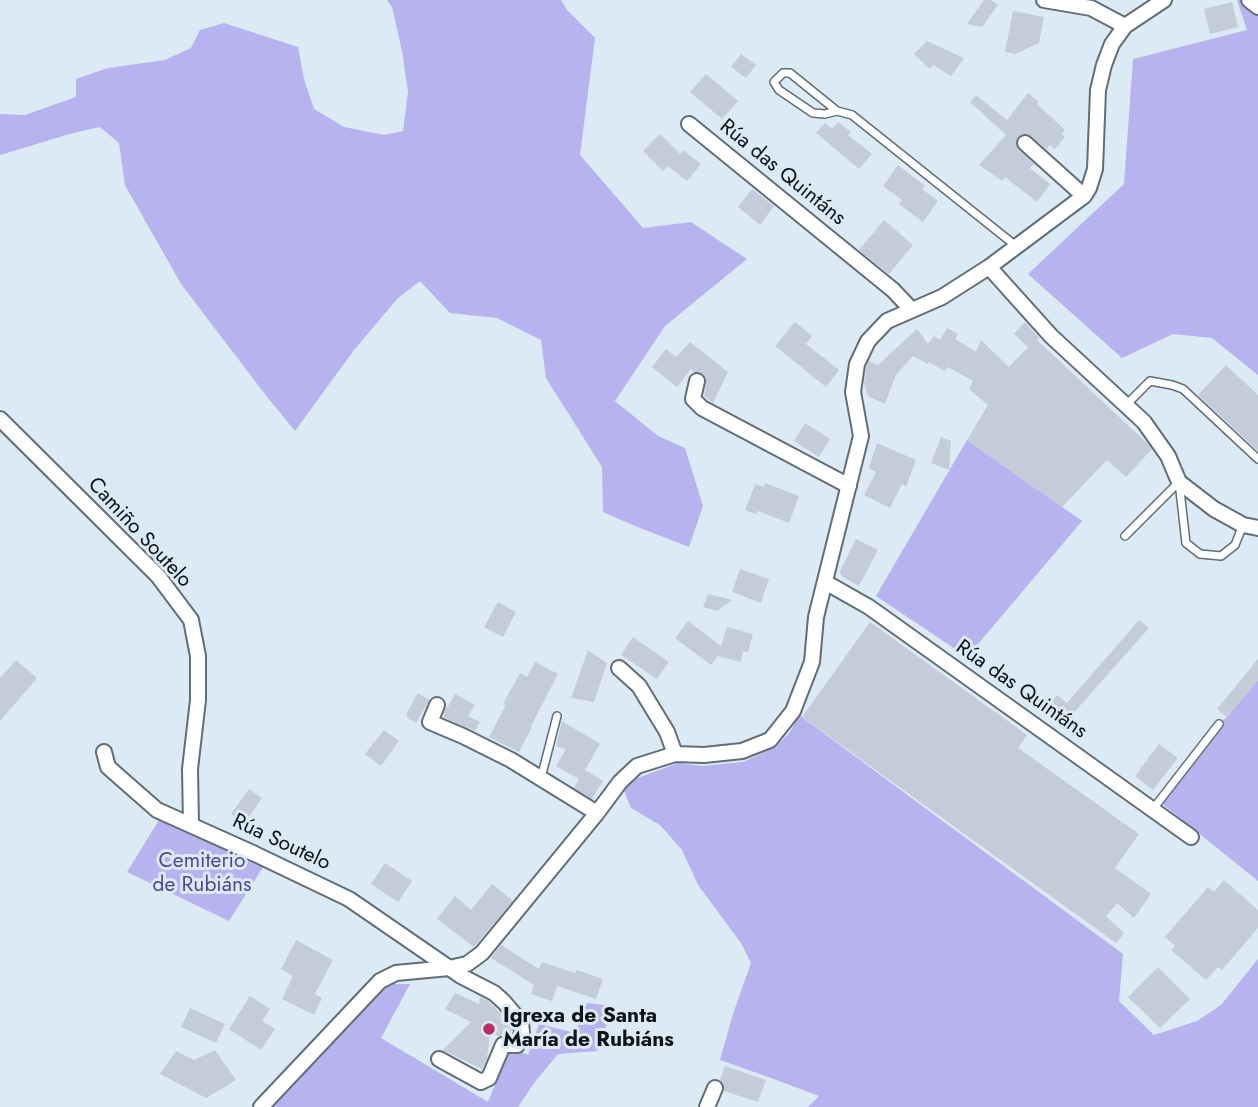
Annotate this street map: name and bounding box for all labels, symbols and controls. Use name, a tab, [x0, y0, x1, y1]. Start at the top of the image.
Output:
street label: Rúa das Quintáns	[714, 114, 850, 232]
street label: Camiño Soutelo	[82, 473, 196, 593]
street label: Rúa das Quintáns	[950, 635, 1092, 745]
street label: Rúa Soutelo	[228, 809, 334, 877]
park label: Cemiterio de Rubiáns	[153, 849, 251, 899]
place label: Igrexa de Santa María de Rubiáns	[503, 1004, 674, 1054]
marker: Igrexa de Santa María de Rubiáns	[481, 1021, 497, 1037]

